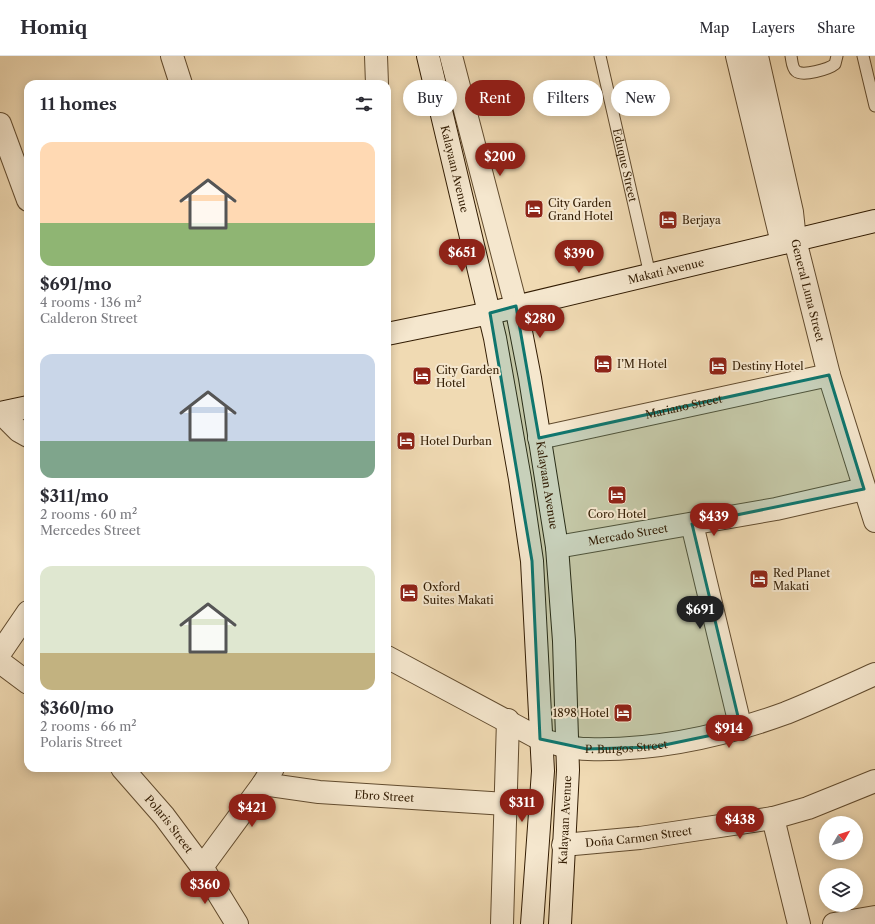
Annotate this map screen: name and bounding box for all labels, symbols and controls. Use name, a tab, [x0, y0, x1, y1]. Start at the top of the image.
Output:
text: Homiq	[20, 16, 87, 39]
text: Map	[699, 19, 729, 37]
text: Layers	[751, 19, 795, 37]
text: Share	[817, 19, 855, 37]
chip: Buy	[403, 80, 457, 116]
chip: Rent	[465, 80, 525, 116]
chip: Filters	[533, 80, 603, 116]
chip: New	[611, 80, 670, 116]
icon: filters	[353, 93, 375, 115]
text: 11 homes	[40, 94, 117, 114]
street label: Kalayaan Avenue	[438, 124, 472, 214]
street label: Eduque Street	[610, 127, 640, 203]
pin: $200	[476, 143, 524, 177]
text: $200	[484, 148, 516, 164]
icon: home	[172, 168, 244, 240]
place label: City Garden Grand Hotel	[548, 196, 614, 223]
hotel icon: City Garden Grand Hotel	[523, 198, 545, 220]
hotel icon: Berjaya	[657, 209, 679, 231]
place label: Berjaya	[682, 213, 721, 227]
street label: General Luna Street	[788, 238, 827, 343]
pin: $651	[438, 239, 486, 273]
pin: $390	[555, 240, 603, 274]
text: $651	[448, 244, 476, 260]
text: $390	[564, 245, 594, 261]
street label: Makati Avenue	[627, 255, 705, 287]
text: $691/mo	[40, 274, 112, 294]
text: 4 rooms · 136 m²	[40, 294, 142, 310]
pin: $280	[516, 305, 564, 339]
text: Calderon Street	[40, 310, 138, 326]
text: $280	[524, 310, 556, 326]
hotel icon: I’M Hotel	[592, 353, 614, 375]
hotel icon: Destiny Hotel	[707, 355, 729, 377]
place label: I’M Hotel	[617, 357, 668, 371]
place label: Destiny Hotel	[732, 359, 804, 373]
place label: City Garden Hotel	[436, 363, 499, 390]
hotel icon: City Garden Hotel	[411, 365, 433, 387]
icon: home	[172, 380, 244, 452]
street label: Mariano Street	[644, 391, 724, 422]
hotel icon: Hotel Durban	[395, 430, 417, 452]
place label: Hotel Durban	[420, 434, 492, 448]
street label: Kalayaan Avenue	[533, 440, 561, 530]
hotel icon: Coro Hotel	[606, 484, 628, 506]
text: $311/mo	[40, 486, 109, 506]
pin: $439	[690, 503, 738, 537]
text: 2 rooms · 60 m²	[40, 506, 137, 522]
place label: Coro Hotel	[588, 507, 647, 521]
text: $439	[699, 508, 729, 524]
street label: Mercado Street	[587, 521, 669, 548]
text: Mercedes Street	[40, 522, 141, 538]
place label: Red Planet Makati	[773, 566, 830, 593]
hotel icon: Red Planet Makati	[748, 568, 770, 590]
place label: Oxford Suites Makati	[423, 580, 494, 607]
hotel icon: Oxford Suites Makati	[398, 582, 420, 604]
icon: home	[172, 592, 244, 664]
pin: $691	[676, 596, 724, 630]
text: $691	[686, 601, 714, 617]
text: $360/mo	[40, 698, 114, 718]
hotel icon: 1898 Hotel	[612, 702, 634, 724]
place label: 1898 Hotel	[553, 706, 610, 720]
pin: $914	[705, 715, 753, 749]
text: 2 rooms · 66 m²	[40, 718, 137, 734]
text: $914	[715, 720, 743, 736]
text: Polaris Street	[40, 734, 122, 750]
street label: P. Burgos Street	[585, 737, 668, 756]
street label: Kalayaan Avenue	[556, 775, 574, 865]
street label: Ebro Street	[354, 787, 415, 805]
pin: $311	[498, 789, 546, 823]
street label: Polaris Street	[142, 792, 196, 856]
pin: $421	[228, 794, 276, 828]
text: $311	[509, 794, 535, 810]
text: $421	[238, 799, 266, 815]
pin: $438	[716, 806, 764, 840]
text: $438	[725, 811, 755, 827]
north arrow	[819, 816, 863, 860]
map controls	[819, 816, 863, 912]
street label: Doña Carmen Street	[585, 823, 693, 850]
button: layers	[819, 868, 863, 912]
pin: $360	[181, 871, 229, 905]
text: $360	[190, 876, 220, 892]

